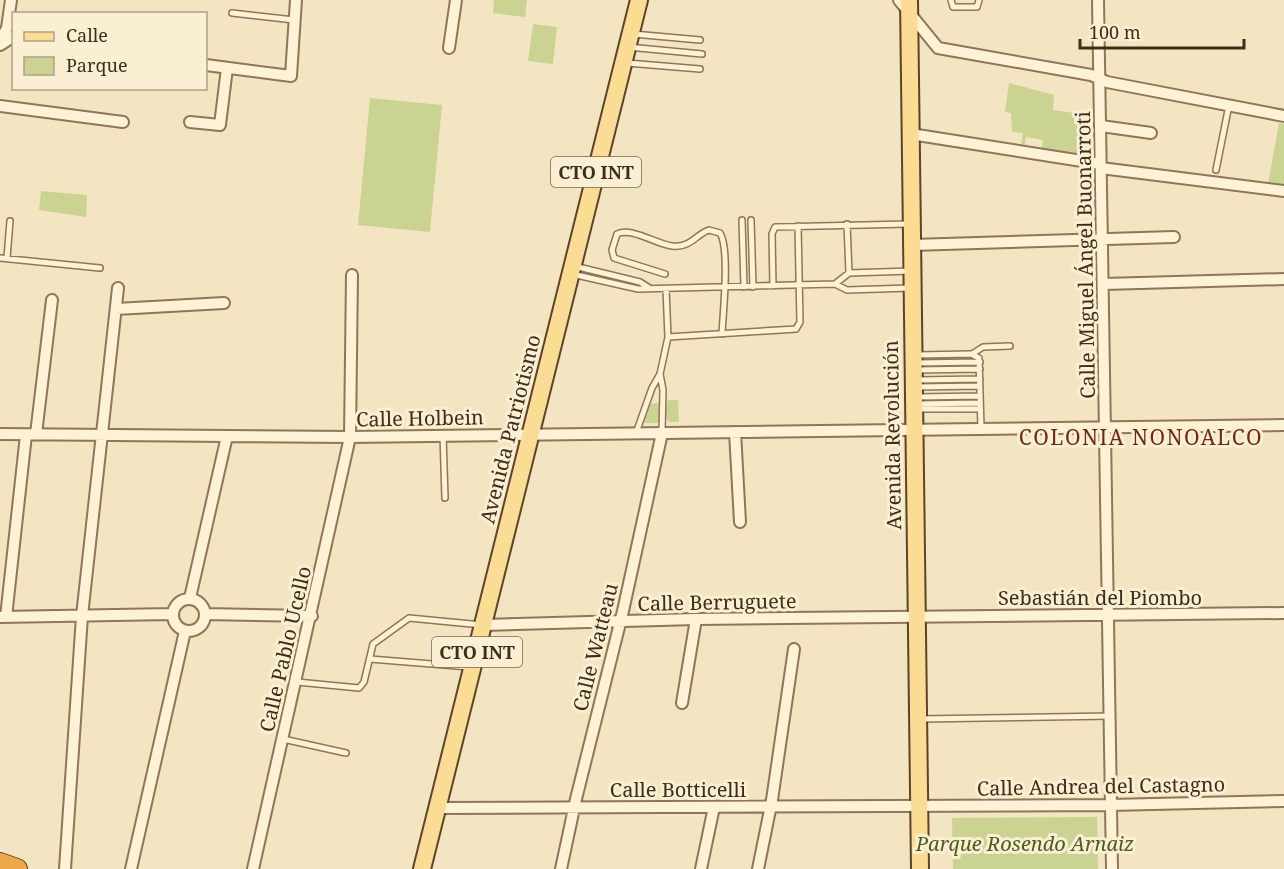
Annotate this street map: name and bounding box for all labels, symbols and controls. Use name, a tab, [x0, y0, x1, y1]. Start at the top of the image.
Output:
legend	[12, 12, 207, 90]
scale bar	[1080, 12, 1244, 50]
text: 100 m	[1089, 20, 1141, 44]
text: Calle	[66, 23, 108, 47]
text: Parque	[66, 53, 128, 77]
street label: Calle Miguel Ángel Buonarroti	[1069, 110, 1101, 399]
road number: CTO INT	[551, 157, 641, 187]
street label: Avenida Patriotismo	[473, 332, 547, 526]
street label: Avenida Revolución	[877, 340, 907, 530]
street label: Calle Holbein	[356, 403, 484, 433]
district label: COLONIA NONOALCO	[1019, 423, 1263, 451]
street label: Calle Pablo Ucello	[253, 564, 317, 734]
street label: Calle Watteau	[566, 580, 624, 714]
street label: Sebastián del Piombo	[998, 584, 1202, 611]
street label: Calle Berruguete	[637, 587, 797, 617]
road number: CTO INT	[432, 637, 522, 667]
street label: Calle Andrea del Castagno	[977, 770, 1225, 802]
street label: Calle Botticelli	[610, 776, 747, 803]
park label: Parque Rosendo Arnaiz	[915, 830, 1134, 857]

